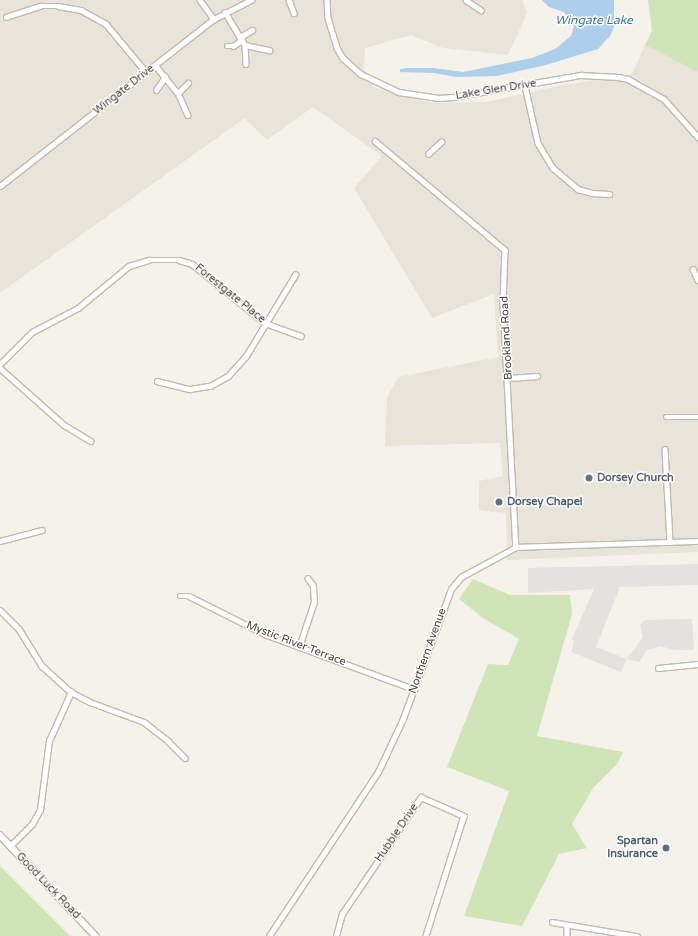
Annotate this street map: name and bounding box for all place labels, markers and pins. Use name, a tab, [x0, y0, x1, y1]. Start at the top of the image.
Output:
place label: Dorsey Church	[597, 471, 674, 485]
marker: Dorsey Church	[584, 473, 594, 483]
place label: Dorsey Chapel	[507, 495, 583, 509]
marker: Dorsey Chapel	[494, 497, 504, 507]
place label: Spartan Insurance	[607, 835, 658, 861]
marker: Spartan Insurance	[661, 843, 671, 853]

